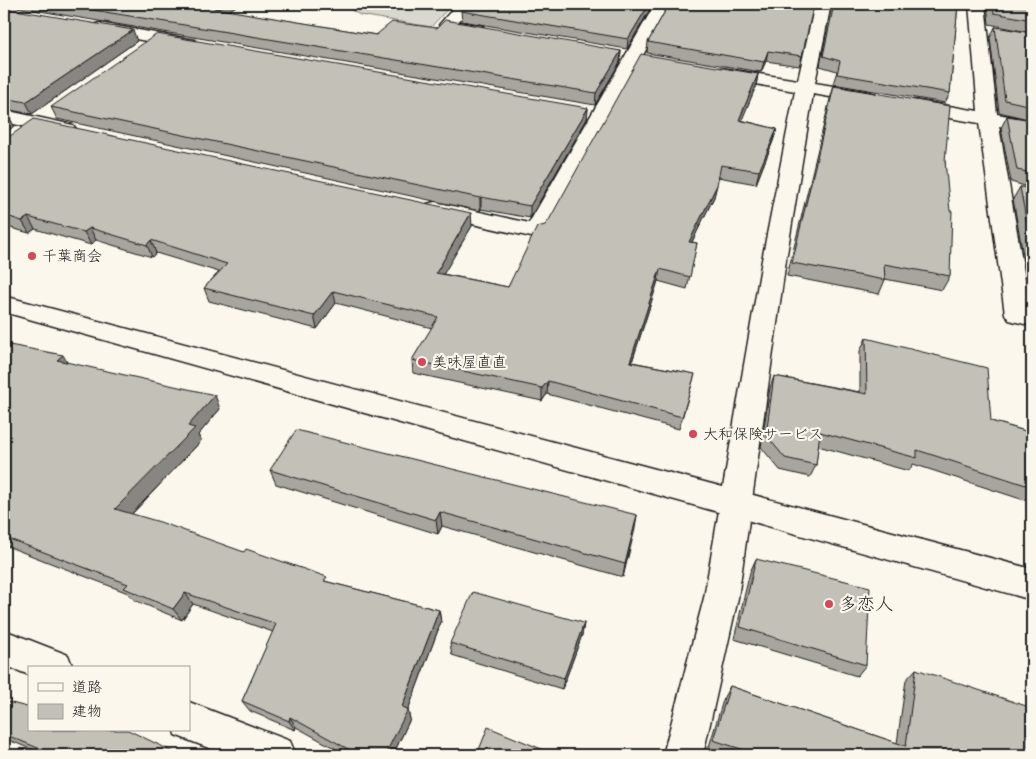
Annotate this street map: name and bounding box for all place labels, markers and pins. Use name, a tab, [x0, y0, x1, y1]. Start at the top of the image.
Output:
place label: 千葉商会	[42, 247, 102, 265]
marker: 千葉商会	[26, 250, 38, 262]
place label: 美味屋直直	[432, 353, 507, 371]
marker: 美味屋直直	[416, 356, 428, 368]
place label: 大和保険サービス	[703, 425, 823, 443]
marker: 大和保険サービス	[687, 428, 699, 440]
place label: 多恋人	[839, 594, 893, 615]
marker: 多恋人	[823, 598, 835, 610]

